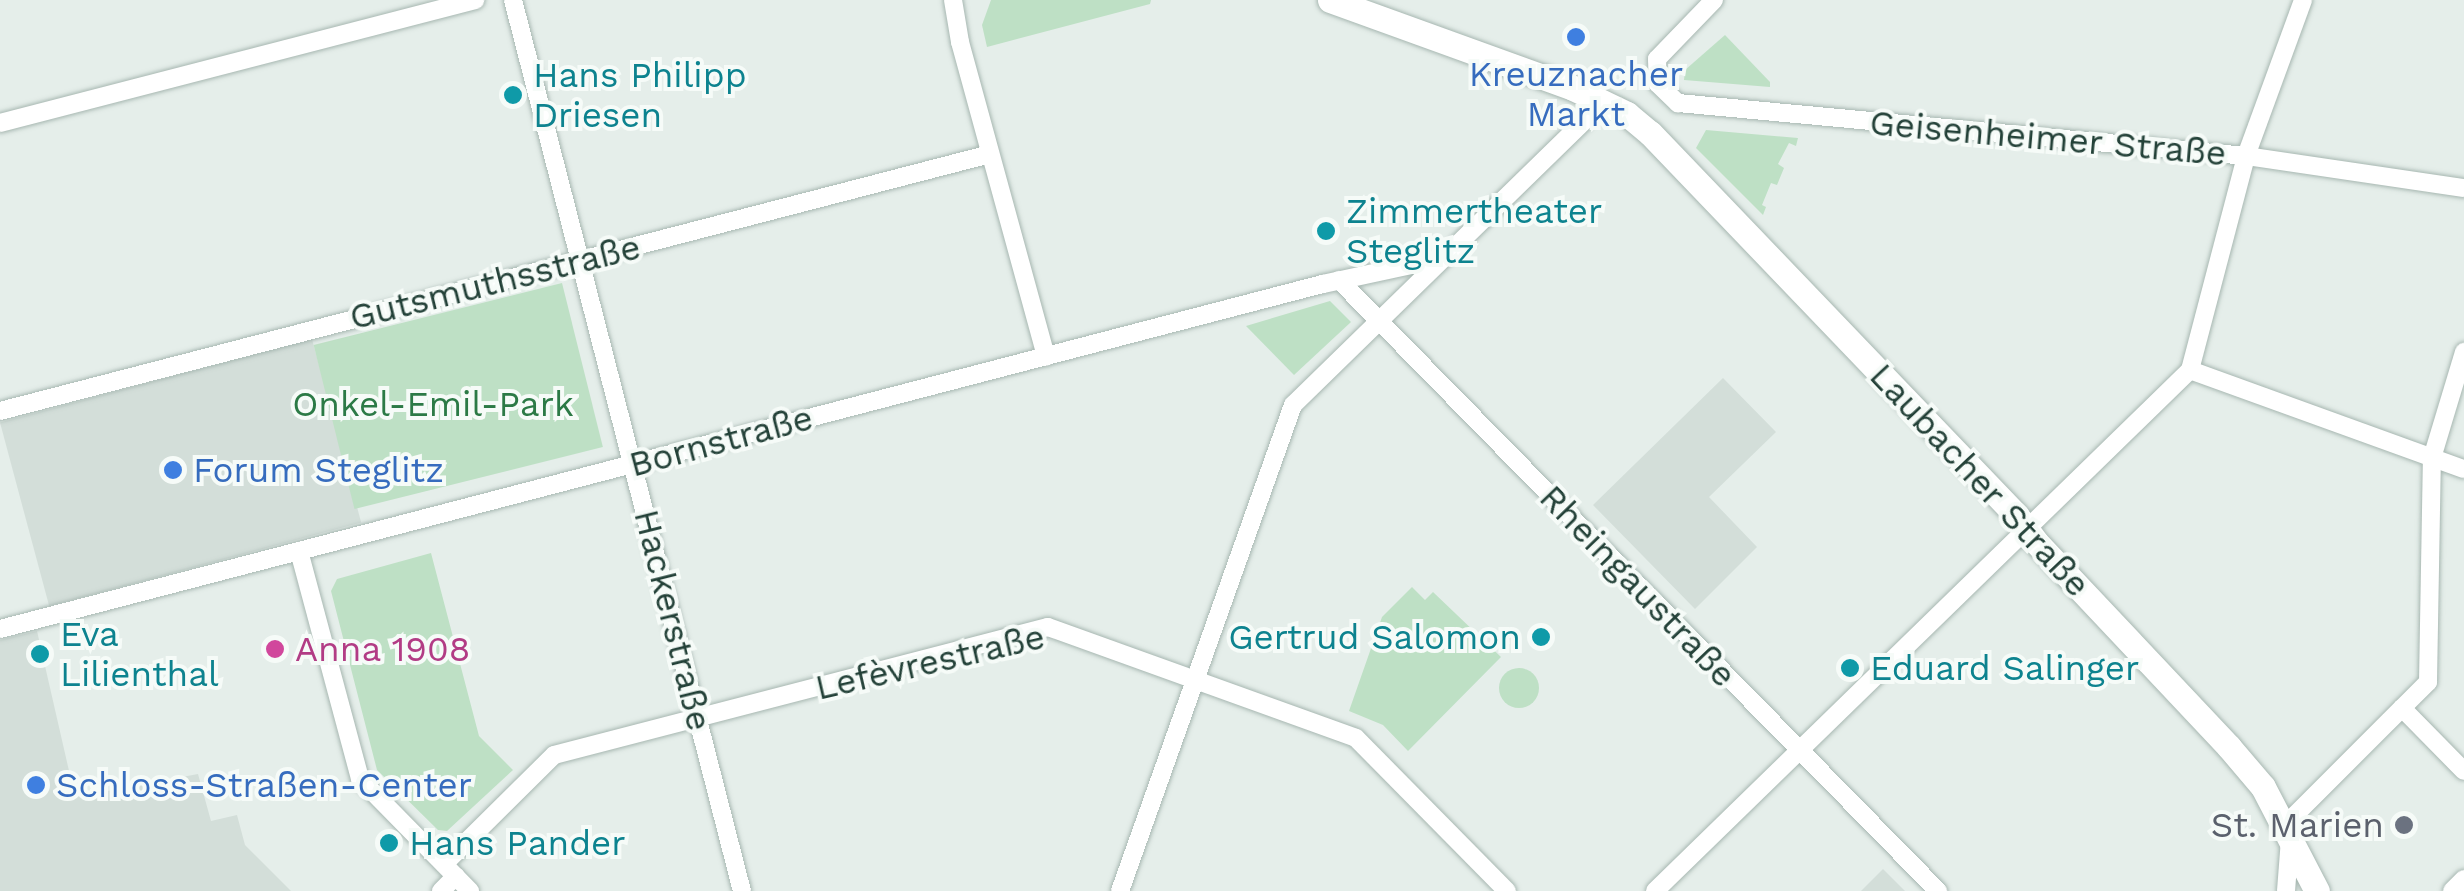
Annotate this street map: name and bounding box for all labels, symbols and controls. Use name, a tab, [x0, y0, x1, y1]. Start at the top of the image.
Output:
marker: Kreuznacher Markt	[1565, 26, 1587, 48]
place label: Kreuznacher Markt	[1469, 53, 1683, 135]
place label: Hans Philipp Driesen	[533, 54, 747, 136]
marker: Hans Philipp Driesen	[502, 84, 524, 106]
street label: Geisenheimer Straße	[1868, 101, 2228, 175]
place label: Zimmertheater Steglitz	[1346, 190, 1602, 272]
marker: Zimmertheater Steglitz	[1315, 220, 1337, 242]
street label: Gutsmuthsstraße	[345, 226, 645, 338]
street label: Laubacher Straße	[1861, 354, 2099, 606]
park label: Onkel-Emil-Park	[292, 383, 574, 425]
street label: Bornstraße	[625, 396, 817, 486]
place label: Forum Steglitz	[193, 449, 444, 491]
marker: Forum Steglitz	[162, 459, 184, 481]
street label: Rheingaustraße	[1531, 476, 1745, 696]
street label: Hackerstraße	[625, 505, 721, 735]
place label: Eva Lilienthal	[60, 613, 219, 695]
street label: Lefèvrestraße	[811, 615, 1049, 709]
place label: Gertrud Salomon	[1228, 616, 1521, 658]
marker: Gertrud Salomon	[1530, 626, 1552, 648]
place label: Anna 1908	[295, 628, 472, 670]
marker: Anna 1908	[264, 638, 286, 660]
marker: Eva Lilienthal	[29, 643, 51, 665]
place label: Eduard Salinger	[1870, 647, 2139, 689]
marker: Eduard Salinger	[1839, 657, 1861, 679]
place label: Schloss-Straßen-Center	[56, 764, 472, 806]
marker: Schloss-Straßen-Center	[25, 774, 47, 796]
place label: St. Marien	[2211, 804, 2384, 846]
marker: St. Marien	[2393, 814, 2415, 836]
place label: Hans Pander	[409, 822, 626, 864]
marker: Hans Pander	[378, 832, 400, 854]

